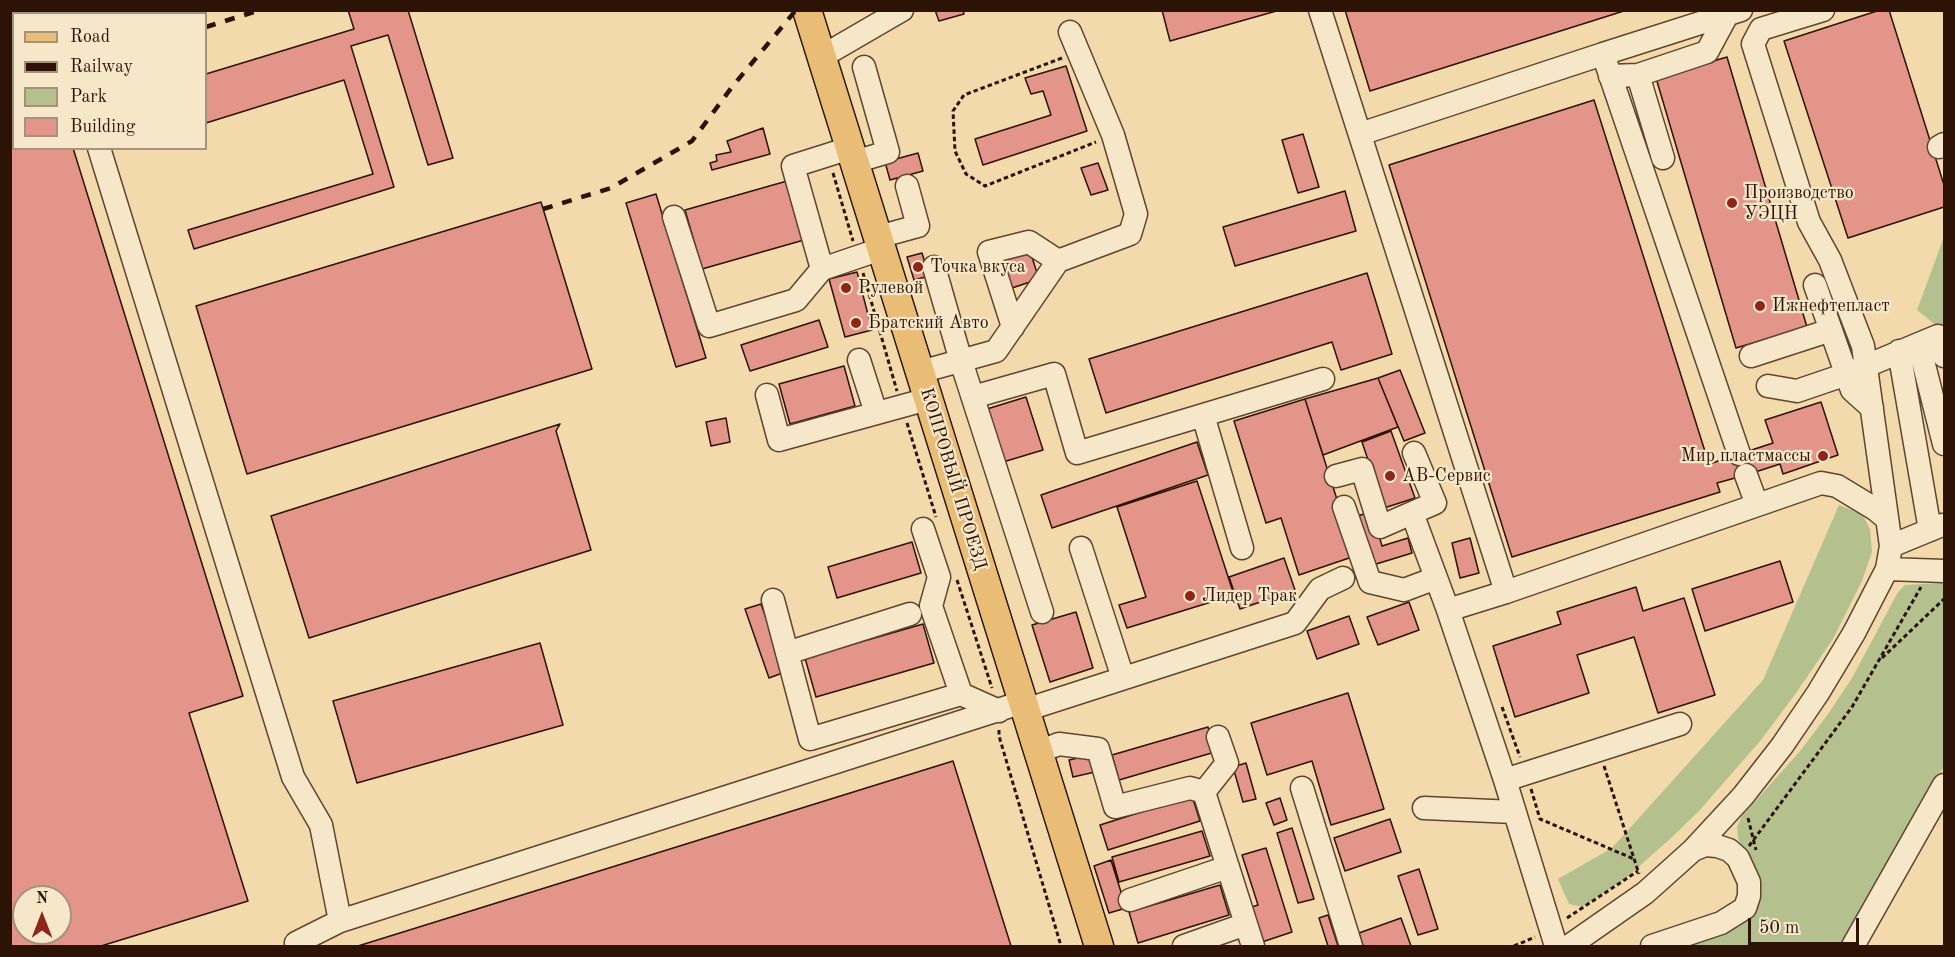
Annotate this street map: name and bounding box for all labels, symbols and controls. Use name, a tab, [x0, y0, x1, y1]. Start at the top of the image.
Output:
legend	[12, 12, 207, 150]
text: Road	[70, 28, 110, 46]
text: Railway	[70, 58, 133, 76]
text: Park	[70, 88, 107, 106]
text: Building	[70, 118, 135, 136]
place label: Производство УЭЦН	[1744, 182, 1854, 224]
marker: Производство УЭЦН	[1725, 196, 1739, 210]
place label: Точка вкуса	[930, 256, 1026, 278]
marker: Точка вкуса	[911, 260, 925, 274]
place label: Рулевой	[858, 277, 923, 299]
marker: Рулевой	[839, 281, 853, 295]
place label: Ижнефтепласт	[1772, 295, 1890, 317]
marker: Ижнефтепласт	[1753, 299, 1767, 313]
place label: Братский Авто	[868, 312, 989, 334]
marker: Братский Авто	[849, 316, 863, 330]
street label: КОПРОВЫЙ ПРОЕЗД	[915, 385, 991, 573]
place label: Мир пластмассы	[1681, 445, 1811, 467]
marker: Мир пластмассы	[1816, 449, 1830, 463]
place label: АВ-Сервис	[1402, 465, 1491, 487]
marker: АВ-Сервис	[1383, 469, 1397, 483]
place label: Лидер Трак	[1202, 585, 1297, 607]
marker: Лидер Трак	[1183, 589, 1197, 603]
north arrow	[12, 885, 72, 945]
text: N	[36, 891, 48, 907]
scale bar	[1751, 906, 1862, 944]
text: 50 m	[1759, 919, 1799, 937]

